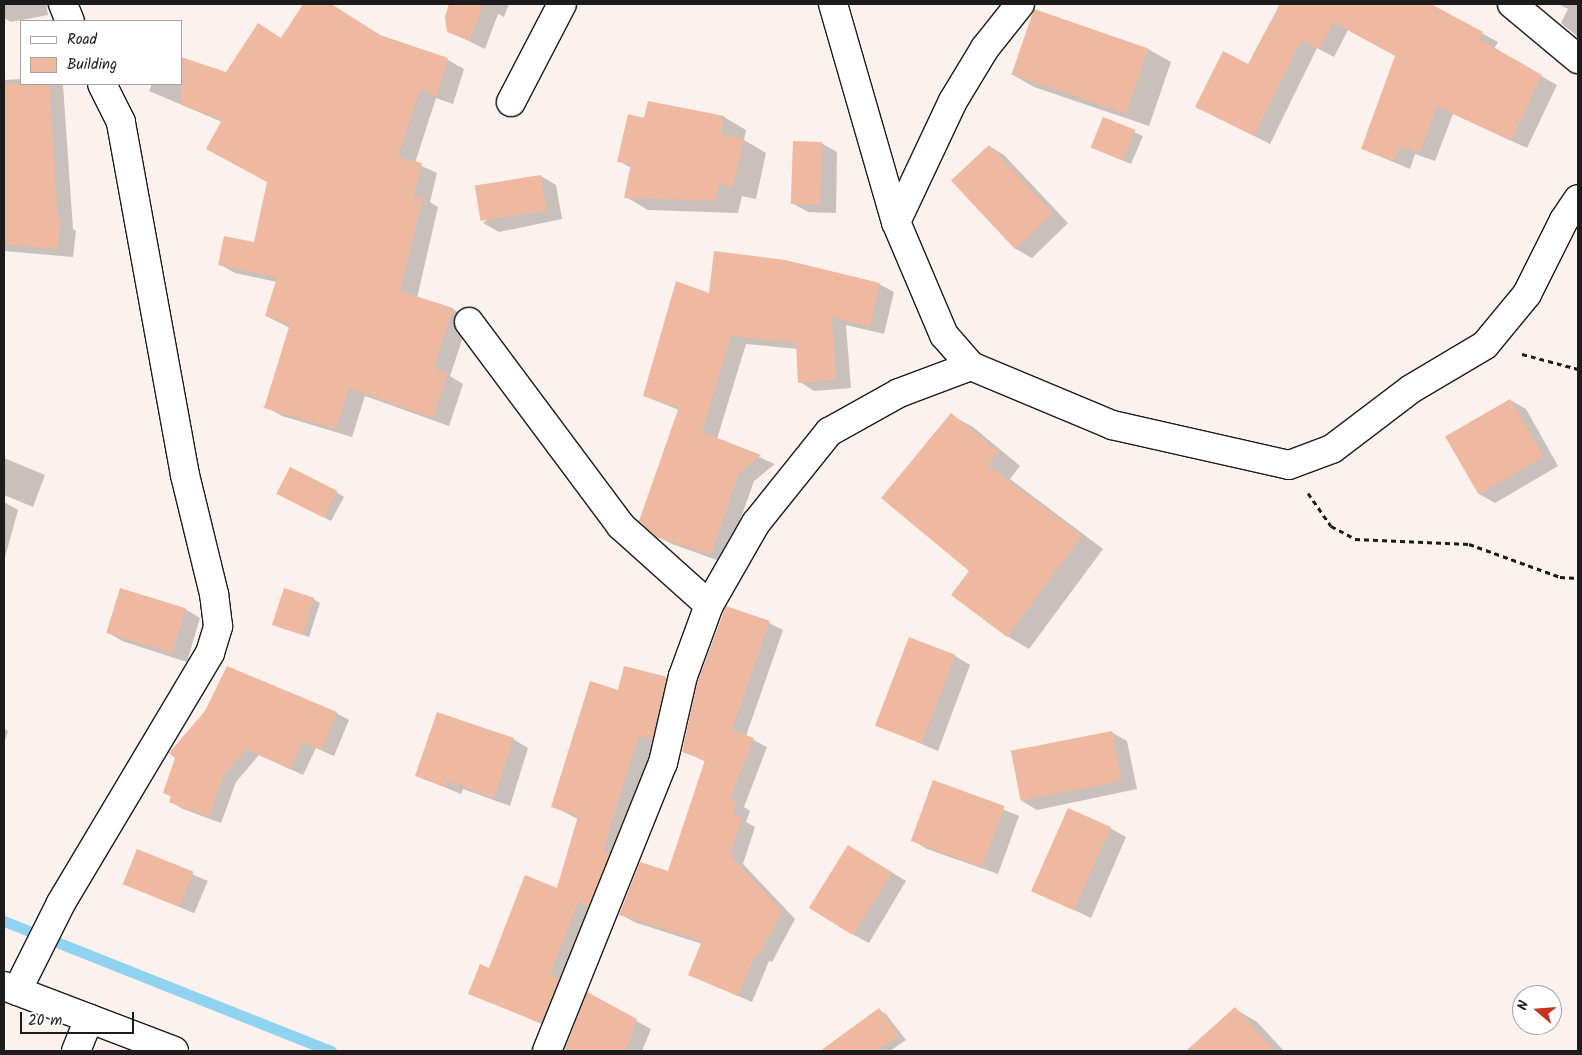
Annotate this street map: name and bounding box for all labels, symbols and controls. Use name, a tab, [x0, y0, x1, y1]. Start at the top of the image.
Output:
legend	[20, 20, 182, 85]
text: Road	[67, 28, 97, 52]
text: Building	[67, 53, 117, 77]
north arrow	[1512, 985, 1562, 1035]
text: N	[1512, 998, 1536, 1013]
scale bar	[22, 1002, 136, 1034]
text: 20 m	[28, 1009, 62, 1033]

